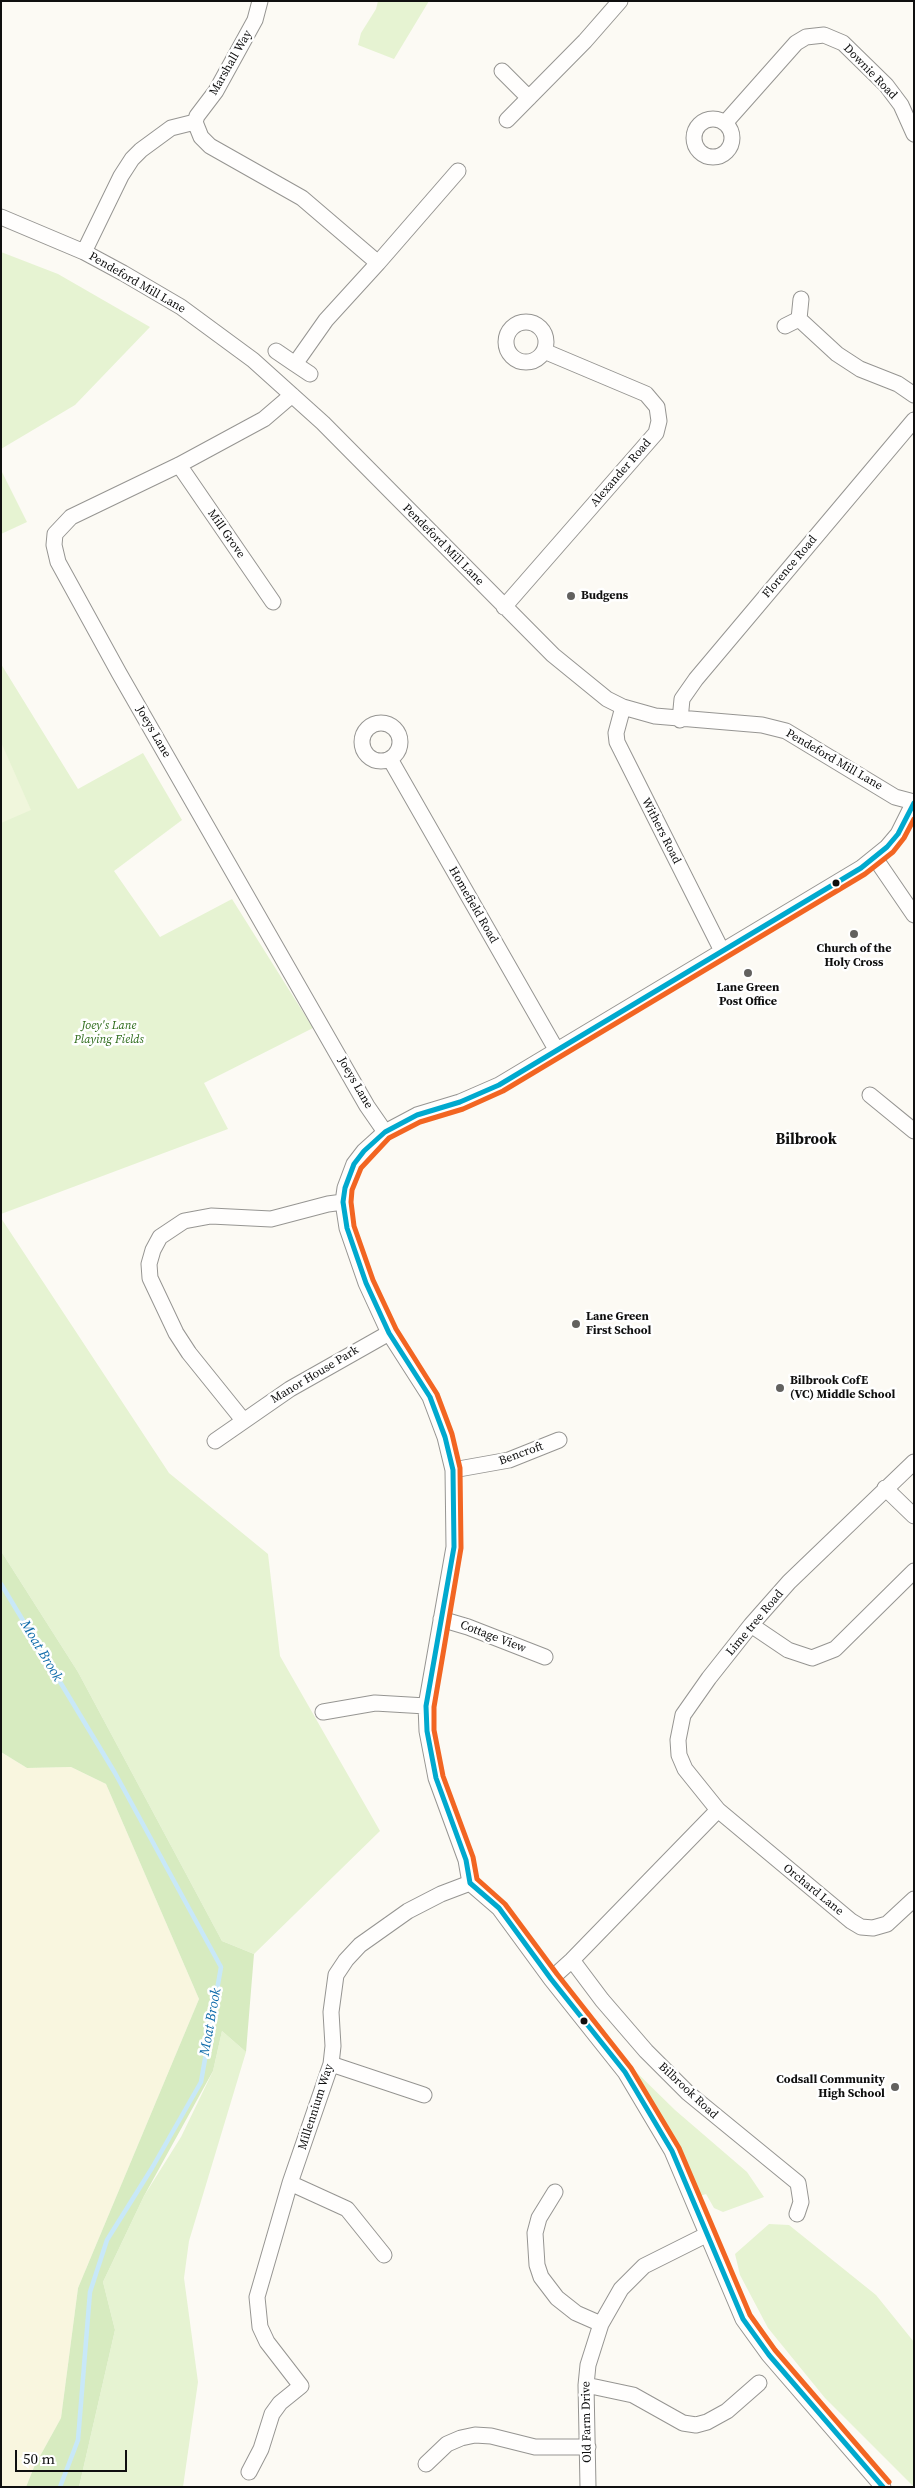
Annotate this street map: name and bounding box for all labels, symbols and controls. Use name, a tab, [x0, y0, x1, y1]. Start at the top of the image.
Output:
street label: Marshall Way	[207, 28, 255, 98]
street label: Downie Road	[840, 41, 900, 103]
street label: Pendeford Mill Lane	[86, 249, 188, 317]
street label: Alexander Road	[588, 436, 654, 510]
street label: Pendeford Mill Lane	[399, 501, 487, 589]
street label: Mill Grove	[204, 507, 248, 561]
street label: Florence Road	[760, 533, 820, 601]
place label: Budgens	[581, 589, 628, 603]
marker: Budgens	[565, 590, 577, 602]
street label: Joeys Lane	[132, 704, 174, 760]
street label: Pendeford Mill Lane	[783, 726, 885, 794]
street label: Withers Road	[638, 796, 684, 866]
street label: Homefield Road	[445, 864, 501, 946]
unlabelled marker	[831, 878, 841, 888]
marker: Church of the Holy Cross	[848, 928, 860, 940]
place label: Church of the Holy Cross	[817, 942, 891, 970]
marker: Lane Green Post Office	[742, 967, 754, 979]
place label: Lane Green Post Office	[717, 981, 779, 1009]
park label: Joey's Lane Playing Fields	[74, 1019, 144, 1047]
street label: Joeys Lane	[334, 1055, 376, 1111]
district label: Bilbrook	[775, 1131, 837, 1149]
place label: Lane Green First School	[586, 1310, 651, 1338]
marker: Lane Green First School	[570, 1318, 582, 1330]
street label: Manor House Park	[269, 1343, 361, 1407]
place label: Bilbrook CofE (VC) Middle School	[790, 1374, 895, 1402]
marker: Bilbrook CofE (VC) Middle School	[774, 1382, 786, 1394]
street label: Bencroft	[497, 1439, 545, 1469]
street label: Lime tree Road	[723, 1587, 787, 1659]
water label: Moat Brook	[16, 1617, 66, 1685]
street label: Cottage View	[458, 1618, 528, 1656]
street label: Orchard Lane	[780, 1861, 846, 1919]
water label: Moat Brook	[197, 1987, 225, 2057]
unlabelled marker	[579, 2016, 589, 2026]
street label: Bilbrook Road	[655, 2060, 721, 2122]
street label: Millennium Way	[295, 2062, 337, 2152]
place label: Codsall Community High School	[776, 2073, 885, 2101]
marker: Codsall Community High School	[889, 2081, 901, 2093]
street label: Old Farm Drive	[579, 2381, 595, 2463]
scale bar	[18, 2440, 130, 2472]
text: 50 m	[23, 2448, 55, 2469]

